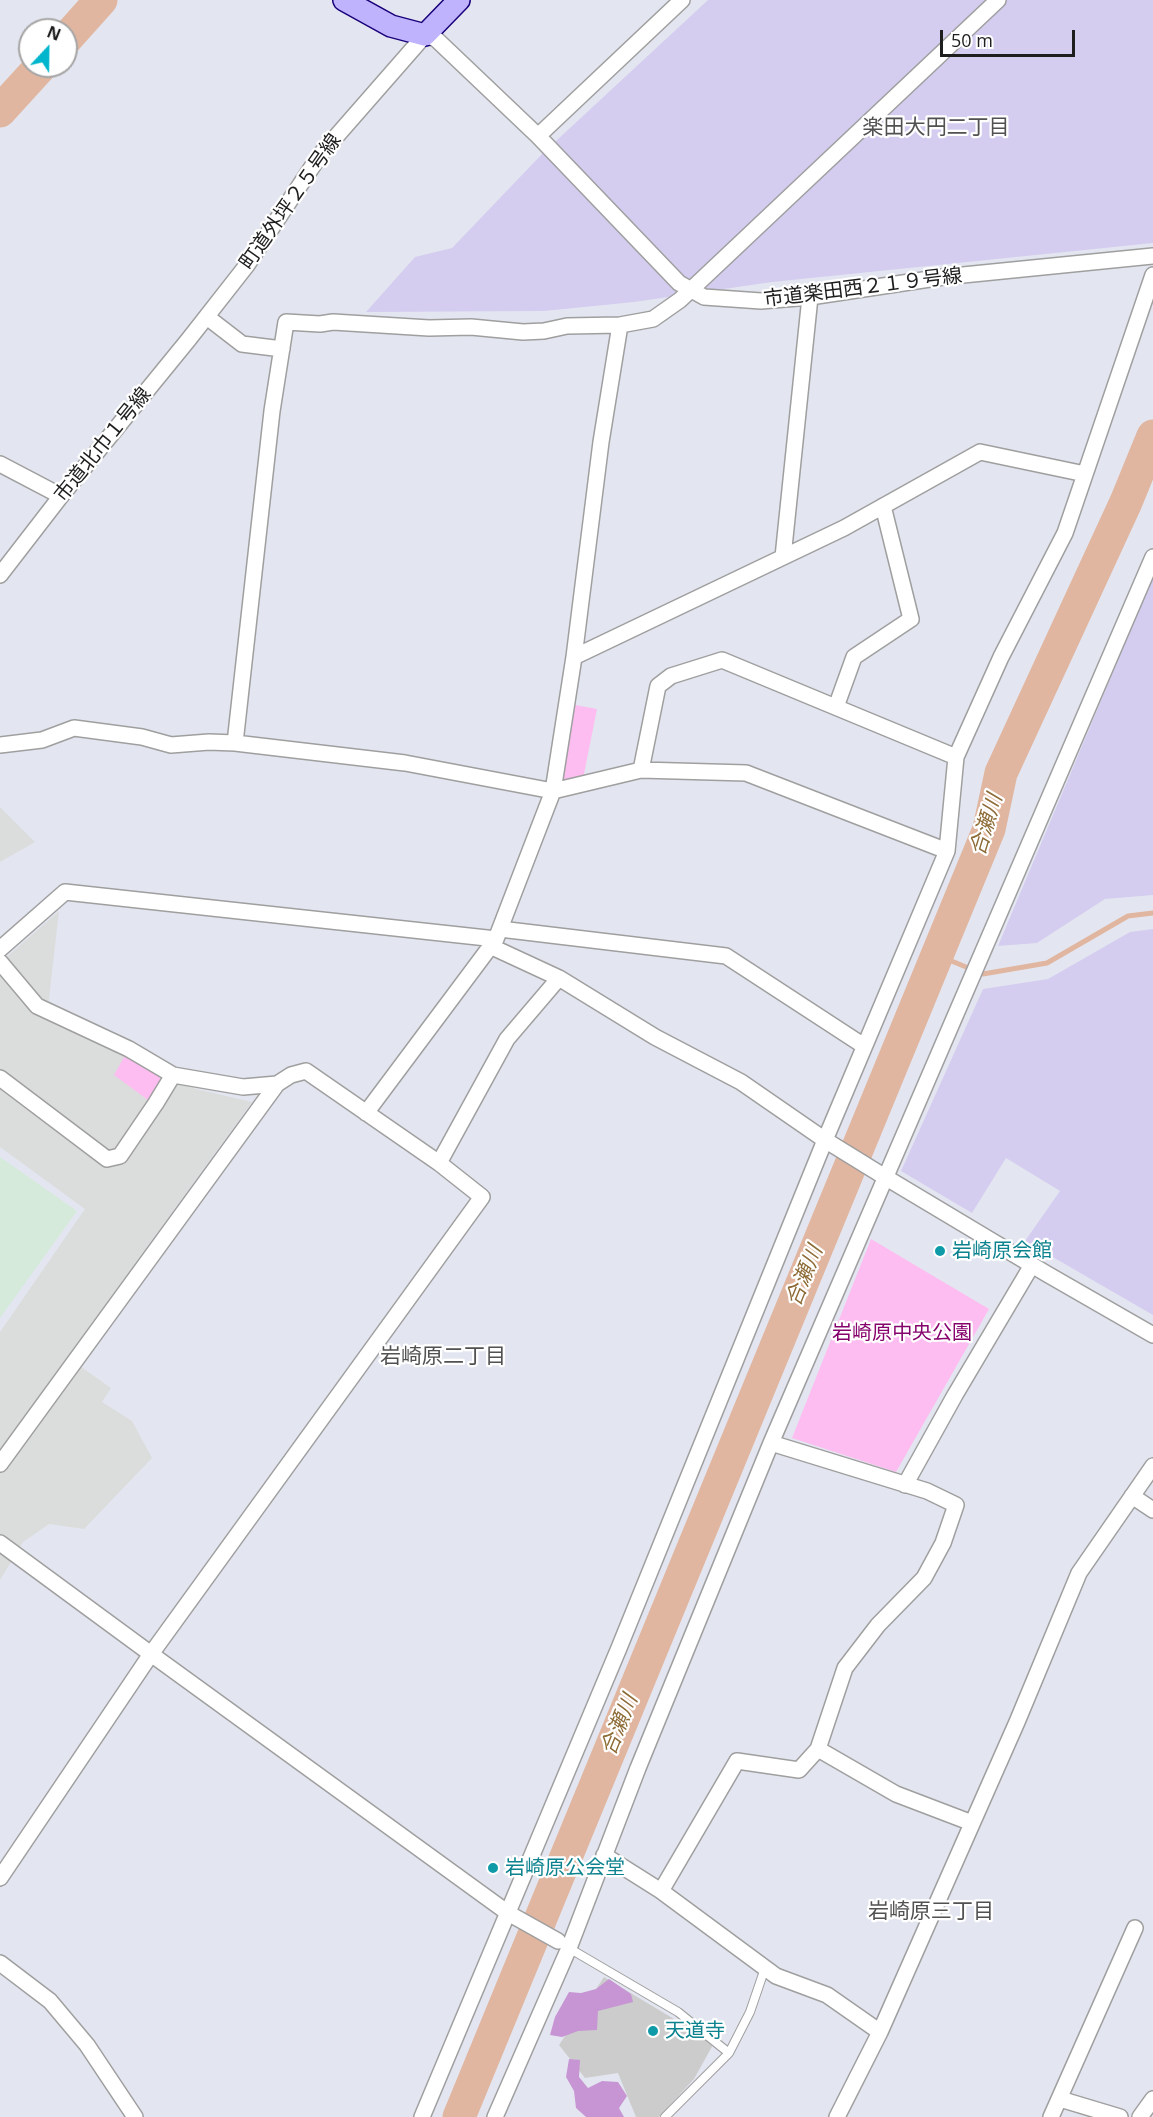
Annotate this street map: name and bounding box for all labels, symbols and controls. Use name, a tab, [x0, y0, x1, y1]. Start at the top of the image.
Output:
north arrow	[18, 18, 78, 78]
scale bar	[943, 18, 1078, 56]
text: N	[44, 21, 64, 46]
text: 50 m	[951, 28, 993, 52]
district label: 楽田大円二丁目	[863, 115, 1009, 141]
street label: 町道外坪２５号線	[235, 130, 347, 274]
street label: 市道楽田西２１９号線	[762, 264, 964, 312]
street label: 市道北巾１号線	[50, 383, 156, 507]
water label: 合瀬川	[966, 791, 1008, 859]
place label: 岩崎原会館	[952, 1239, 1052, 1263]
water label: 合瀬川	[782, 1242, 828, 1310]
marker: 岩崎原会館	[933, 1244, 947, 1258]
park label: 岩崎原中央公園	[832, 1321, 972, 1345]
district label: 岩崎原二丁目	[380, 1344, 506, 1370]
water label: 合瀬川	[597, 1691, 643, 1759]
place label: 岩崎原公会堂	[505, 1856, 625, 1880]
marker: 岩崎原公会堂	[486, 1861, 500, 1875]
district label: 岩崎原三丁目	[868, 1899, 994, 1925]
place label: 天道寺	[665, 2019, 725, 2043]
marker: 天道寺	[646, 2024, 660, 2038]

